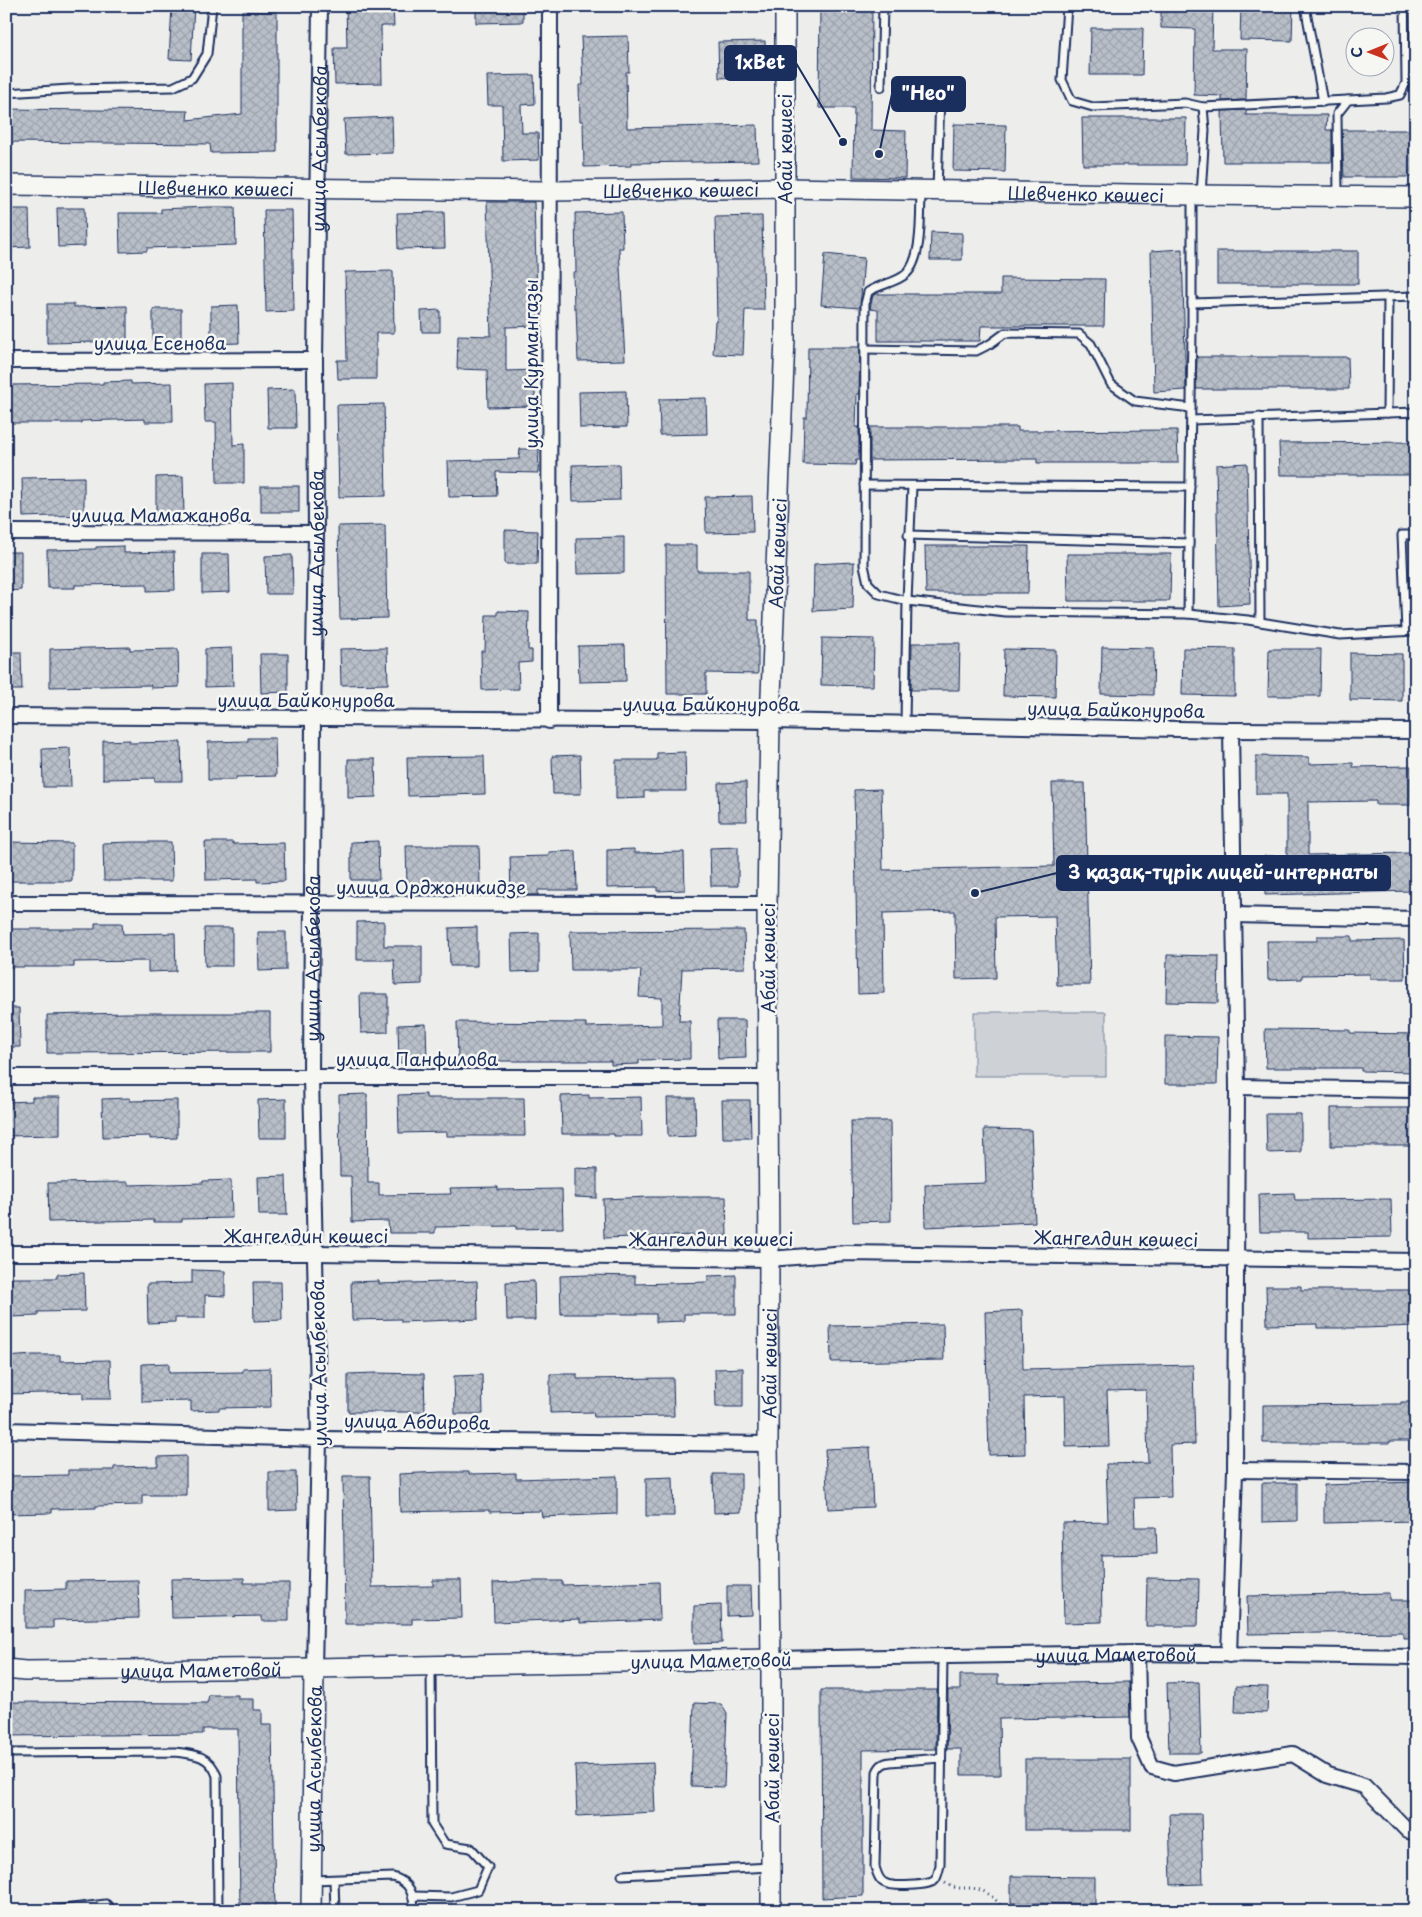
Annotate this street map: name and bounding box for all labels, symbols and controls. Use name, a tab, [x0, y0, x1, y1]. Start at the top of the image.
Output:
north arrow	[1344, 28, 1394, 78]
callout: 1xBet	[725, 46, 796, 80]
text: 1xBet	[735, 47, 785, 75]
text: С	[1346, 47, 1367, 58]
street label: улица Асылбекова	[303, 64, 333, 232]
callout: "Нео"	[892, 77, 965, 111]
text: "Нео"	[901, 78, 955, 106]
street label: Абай көшесі	[771, 94, 798, 204]
street label: Шевченко көшесі	[138, 173, 294, 202]
street label: Шевченко көшесі	[603, 175, 759, 204]
street label: Шевченко көшесі	[1008, 178, 1164, 208]
street label: улица Курмангазы	[517, 279, 544, 449]
street label: улица Есенова	[94, 329, 227, 356]
street label: улица Асылбекова	[301, 469, 330, 637]
street label: Абай көшесі	[761, 497, 792, 609]
street label: улица Мамажанова	[71, 501, 252, 528]
street label: улица Байконурова	[217, 686, 396, 713]
street label: улица Байконурова	[622, 690, 801, 717]
street label: улица Байконурова	[1027, 694, 1206, 724]
callout: 3 қазақ-түрік лицей-интернаты	[1057, 856, 1390, 890]
text: 3 қазақ-түрік лицей-интернаты	[1068, 857, 1378, 885]
street label: улица Орджоникидзе	[336, 873, 526, 900]
street label: улица Асылбекова	[298, 874, 326, 1042]
street label: Абай көшесі	[754, 903, 781, 1013]
street label: улица Панфилова	[336, 1045, 499, 1072]
street label: Жангелдин көшесі	[223, 1222, 388, 1249]
street label: Жангелдин көшесі	[1032, 1223, 1199, 1253]
street label: Жангелдин көшесі	[628, 1225, 793, 1252]
street label: улица Асылбекова	[303, 1278, 333, 1447]
street label: Абай көшесі	[755, 1308, 782, 1418]
street label: улица Абдирова	[344, 1406, 491, 1436]
street label: улица Маметовой	[1035, 1639, 1197, 1668]
street label: улица Маметовой	[630, 1645, 792, 1675]
street label: улица Маметовой	[120, 1655, 282, 1684]
street label: улица Асылбекова	[298, 1684, 327, 1853]
street label: Абай көшесі	[758, 1713, 785, 1823]

